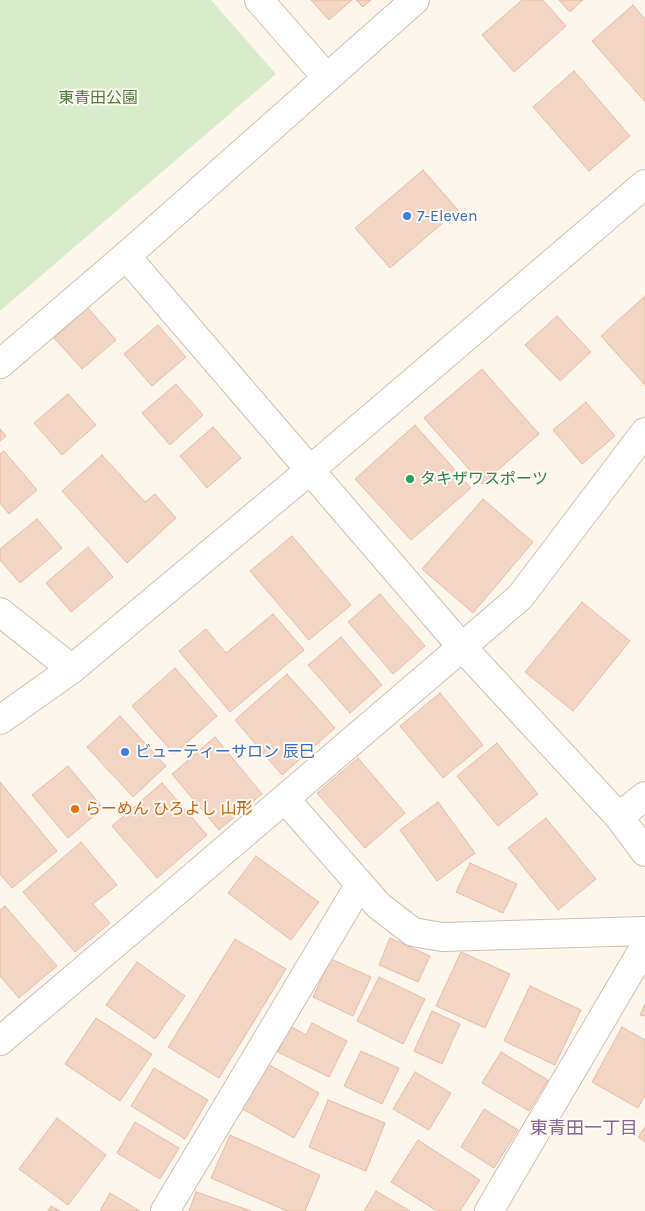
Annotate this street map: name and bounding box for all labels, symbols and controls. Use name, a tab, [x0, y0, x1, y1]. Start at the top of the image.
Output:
park label: 東青田公園	[58, 88, 138, 108]
place label: 7-Eleven	[417, 206, 478, 226]
marker: 7-Eleven	[401, 210, 413, 222]
place label: タキザワスポーツ	[420, 469, 548, 489]
marker: タキザワスポーツ	[404, 473, 416, 485]
place label: ビューティーサロン 辰巳	[135, 742, 315, 762]
marker: ビューティーサロン 辰巳	[119, 746, 131, 758]
place label: らーめん ひろよし 山形	[85, 799, 253, 819]
marker: らーめん ひろよし 山形	[69, 803, 81, 815]
district label: 東青田一丁目	[530, 1118, 638, 1140]

